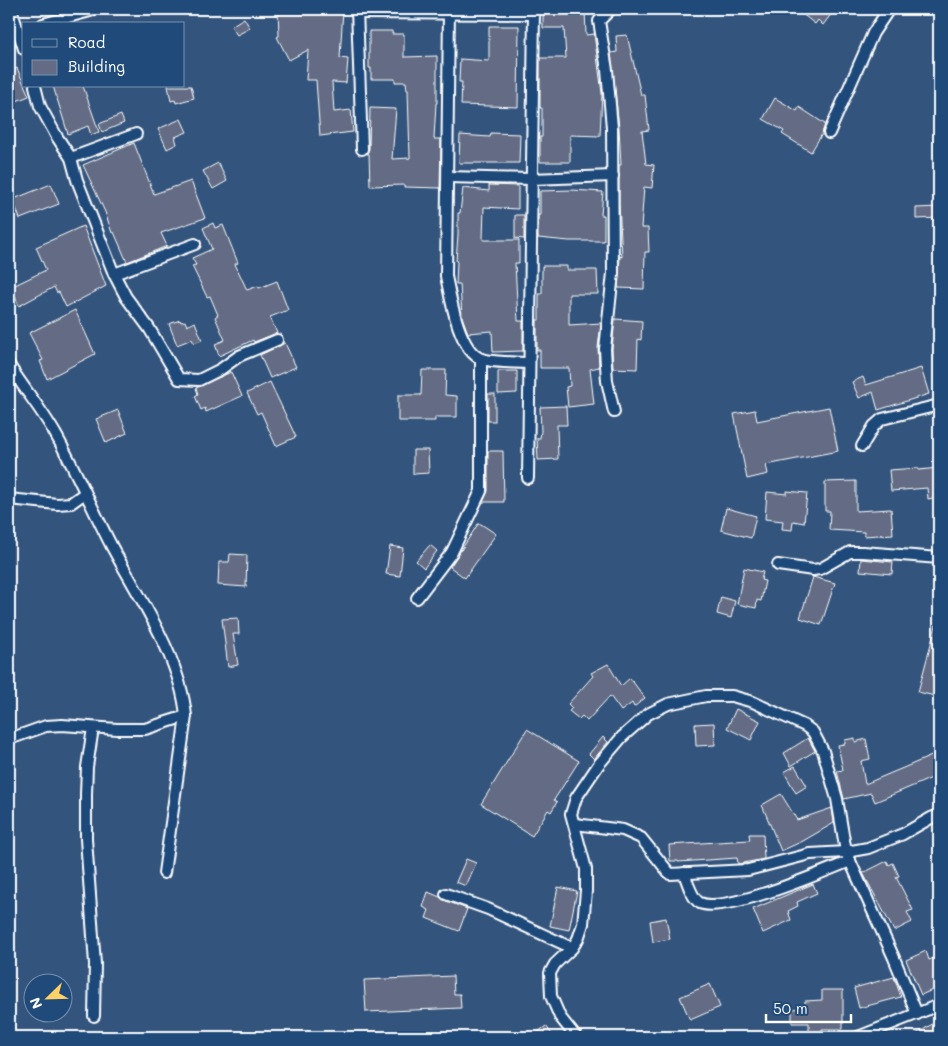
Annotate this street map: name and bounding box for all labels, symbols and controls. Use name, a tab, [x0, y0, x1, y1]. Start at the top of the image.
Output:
legend	[22, 22, 185, 88]
text: Road	[68, 32, 105, 52]
text: Building	[68, 56, 125, 76]
north arrow	[22, 974, 72, 1024]
scale bar	[766, 991, 850, 1023]
text: N	[25, 995, 46, 1012]
text: 50 m	[773, 998, 808, 1018]

